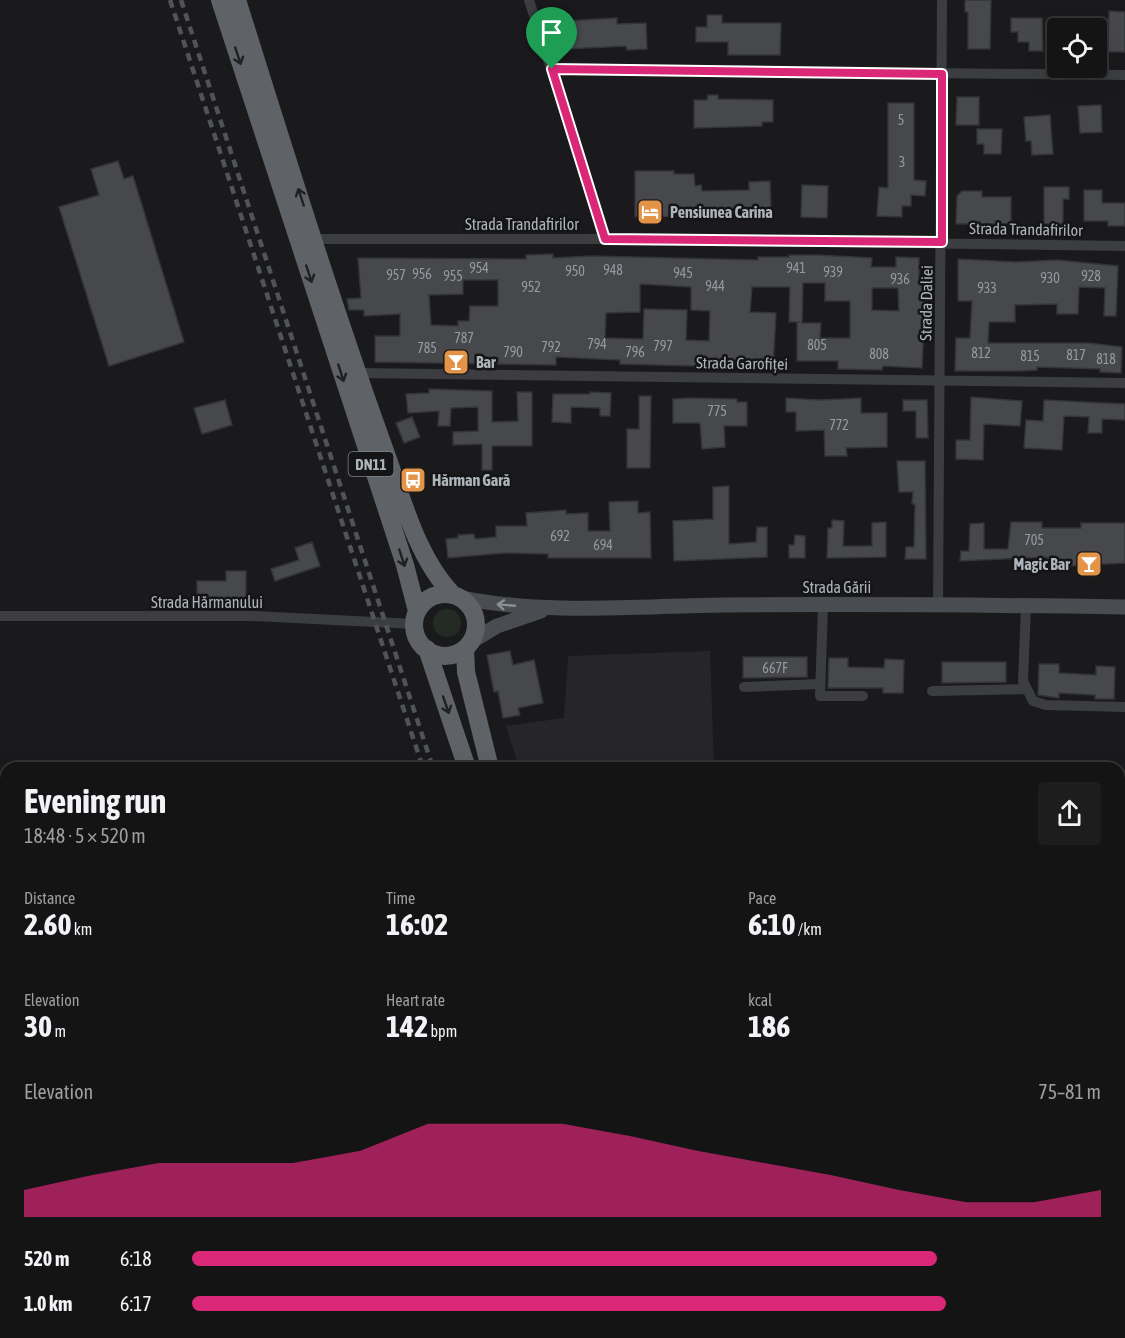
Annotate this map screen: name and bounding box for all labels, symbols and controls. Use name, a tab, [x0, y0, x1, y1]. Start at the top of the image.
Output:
pin	[526, 7, 577, 69]
icon: arrive	[535, 16, 568, 49]
map controls	[1047, 18, 1107, 78]
button: locate	[1047, 18, 1107, 78]
one-way arrow	[233, 46, 244, 65]
house number: 5	[898, 112, 904, 128]
house number: 3	[899, 154, 905, 170]
one-way arrow	[295, 188, 306, 207]
hotel icon: Pensiunea Carina	[635, 197, 665, 227]
place label: Pensiunea Carina	[670, 203, 773, 221]
street label: Strada Trandafirilor	[465, 215, 579, 233]
street label: Strada Trandafirilor	[969, 219, 1083, 239]
house number: 954	[469, 260, 489, 276]
house number: 941	[786, 260, 806, 276]
house number: 948	[603, 262, 623, 278]
house number: 950	[565, 263, 585, 279]
one-way arrow	[304, 264, 315, 283]
house number: 939	[823, 264, 843, 280]
house number: 945	[673, 265, 693, 281]
street label: Strada Daliei	[916, 265, 936, 341]
house number: 956	[412, 266, 432, 282]
house number: 957	[386, 267, 406, 283]
house number: 955	[443, 268, 463, 284]
house number: 928	[1081, 268, 1101, 284]
house number: 930	[1040, 270, 1060, 286]
house number: 936	[890, 271, 910, 287]
house number: 944	[705, 278, 725, 294]
house number: 952	[521, 279, 541, 295]
house number: 933	[977, 280, 997, 296]
house number: 787	[454, 330, 474, 346]
house number: 794	[587, 336, 607, 352]
house number: 805	[807, 337, 827, 353]
house number: 797	[653, 338, 673, 354]
house number: 792	[541, 339, 561, 355]
house number: 785	[417, 340, 437, 356]
house number: 790	[503, 344, 523, 360]
house number: 796	[625, 344, 645, 360]
house number: 812	[971, 345, 991, 361]
house number: 808	[869, 346, 889, 362]
bar icon: Bar	[441, 347, 471, 377]
house number: 817	[1066, 347, 1086, 363]
house number: 815	[1020, 348, 1040, 364]
house number: 818	[1096, 351, 1116, 367]
place label: Bar	[476, 353, 496, 371]
street label: Strada Garofiței	[696, 353, 788, 374]
one-way arrow	[336, 363, 347, 382]
house number: 775	[707, 403, 727, 419]
house number: 772	[829, 417, 849, 433]
road number: DN11	[348, 452, 394, 476]
bus stop icon: Hărman Gară	[398, 465, 428, 495]
place label: Hărman Gară	[432, 471, 510, 489]
house number: 692	[550, 528, 570, 544]
house number: 705	[1024, 532, 1044, 548]
house number: 694	[593, 537, 613, 553]
one-way arrow	[398, 548, 409, 567]
bar icon: Magic Bar	[1074, 549, 1104, 579]
place label: Magic Bar	[1013, 555, 1070, 573]
street label: Strada Gării	[803, 578, 871, 596]
street label: Strada Hărmanului	[151, 593, 263, 611]
one-way arrow	[496, 599, 516, 610]
house number: 667F	[762, 660, 788, 676]
one-way arrow	[441, 695, 452, 714]
text: Evening run	[24, 782, 166, 820]
button: share	[1038, 782, 1101, 845]
text: 18:48 · 5 × 520 m	[24, 824, 146, 847]
text: Distance	[24, 889, 75, 907]
text: Time	[386, 889, 415, 907]
text: Pace	[748, 889, 776, 907]
text: 2.60	[24, 907, 72, 941]
text: 16:02	[386, 907, 448, 941]
text: 6:10	[748, 907, 796, 941]
text: km	[72, 920, 92, 938]
text: /km	[796, 920, 822, 938]
text: Elevation	[24, 991, 79, 1009]
text: Heart rate	[386, 991, 445, 1009]
text: kcal	[748, 991, 772, 1009]
text: 30	[24, 1009, 52, 1043]
text: 142	[386, 1009, 428, 1043]
text: 186	[748, 1009, 790, 1043]
text: m	[52, 1022, 66, 1040]
text: bpm	[428, 1022, 457, 1040]
text: Elevation	[24, 1080, 93, 1103]
text: 75–81 m	[1038, 1080, 1101, 1103]
text: 520 m	[24, 1247, 69, 1270]
text: 6:18	[120, 1247, 152, 1270]
text: 1.0 km	[24, 1292, 72, 1315]
text: 6:17	[120, 1292, 152, 1315]

